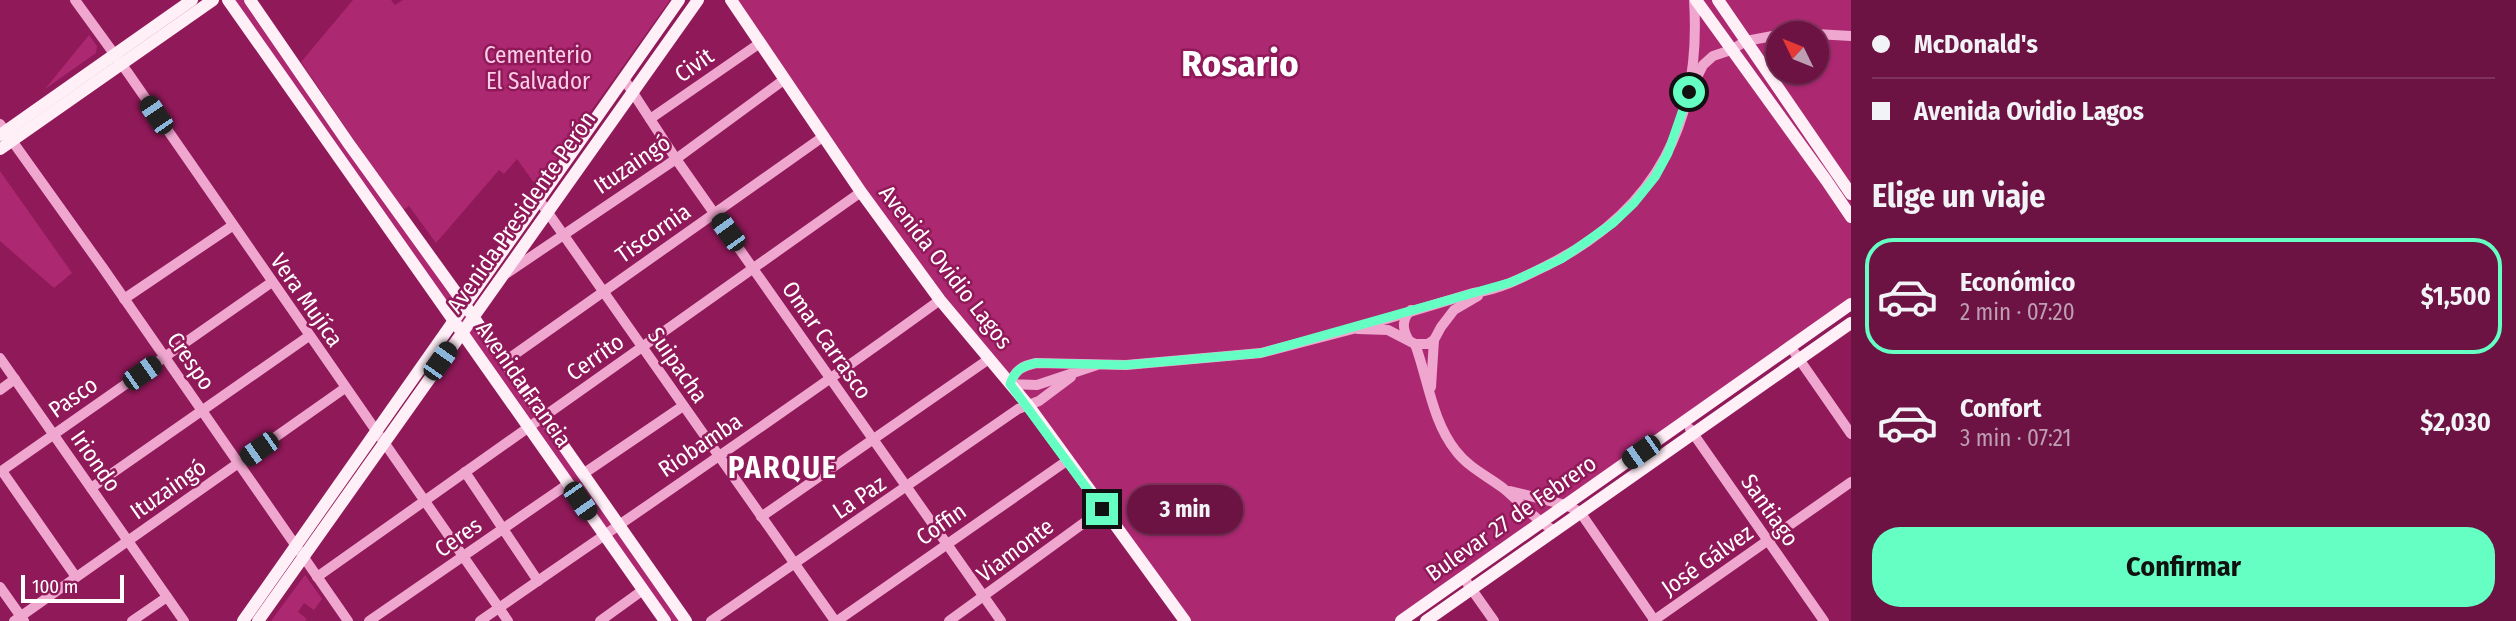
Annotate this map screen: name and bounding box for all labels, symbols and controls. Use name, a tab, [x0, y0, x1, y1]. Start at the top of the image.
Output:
north arrow	[1766, 21, 1829, 84]
map controls	[1766, 21, 1829, 84]
text: McDonald's	[1914, 29, 2038, 60]
park label: Cementerio El Salvador	[484, 41, 592, 95]
street label: Civit	[669, 41, 719, 88]
district label: Rosario	[1181, 41, 1299, 86]
route start	[1673, 76, 1705, 108]
car	[136, 92, 177, 138]
text: Avenida Ovidio Lagos	[1914, 96, 2144, 127]
street label: Avenida Presidente Perón	[441, 105, 601, 319]
street label: Ituzaingó	[588, 128, 676, 200]
text: Elige un viaje	[1872, 177, 2045, 215]
street label: Avenida Ovidio Lagos	[873, 180, 1019, 355]
street label: Tiscornia	[610, 197, 696, 269]
car	[708, 209, 749, 255]
street label: Vera Mujíca	[265, 248, 349, 352]
icon: car	[1876, 265, 1939, 328]
text: Económico	[1960, 267, 2075, 298]
street label: Omar Carrasco	[776, 276, 878, 404]
text: $1,500	[2421, 281, 2491, 312]
text: 2 min · 07:20	[1960, 298, 2075, 326]
street label: Avenida Francia	[470, 316, 578, 452]
street label: Suipacha	[642, 322, 714, 408]
street label: Crespo	[161, 327, 221, 395]
street label: Cerrito	[561, 327, 629, 387]
car	[420, 338, 461, 384]
car	[119, 352, 166, 394]
street label: Pasco	[43, 370, 103, 424]
icon: car	[1876, 391, 1939, 454]
text: Confort	[1960, 393, 2041, 424]
street label: Riobamba	[653, 407, 747, 483]
text: $2,030	[2420, 407, 2491, 438]
text: 3 min · 07:21	[1960, 424, 2071, 452]
street label: Iriondo	[65, 425, 127, 497]
car	[236, 428, 283, 470]
car	[1618, 431, 1665, 473]
street label: Bulevar 27 de Febrero	[1421, 449, 1601, 587]
district label: PARQUE	[728, 450, 838, 486]
street label: Ituzaingó	[125, 453, 211, 525]
street label: La Paz	[827, 469, 891, 525]
street label: Santiago	[1735, 469, 1805, 551]
car	[560, 478, 601, 524]
callout: 3 min	[1126, 484, 1242, 534]
route end	[1086, 493, 1118, 525]
text: 3 min	[1159, 495, 1211, 523]
street label: Coffin	[911, 497, 971, 551]
street label: Ceres	[429, 511, 487, 563]
street label: Viamonte	[971, 512, 1059, 588]
street label: José Gálvez	[1656, 518, 1758, 602]
button: Confirmar	[1872, 527, 2495, 607]
scale bar	[21, 572, 124, 604]
text: 100 m	[32, 575, 78, 598]

